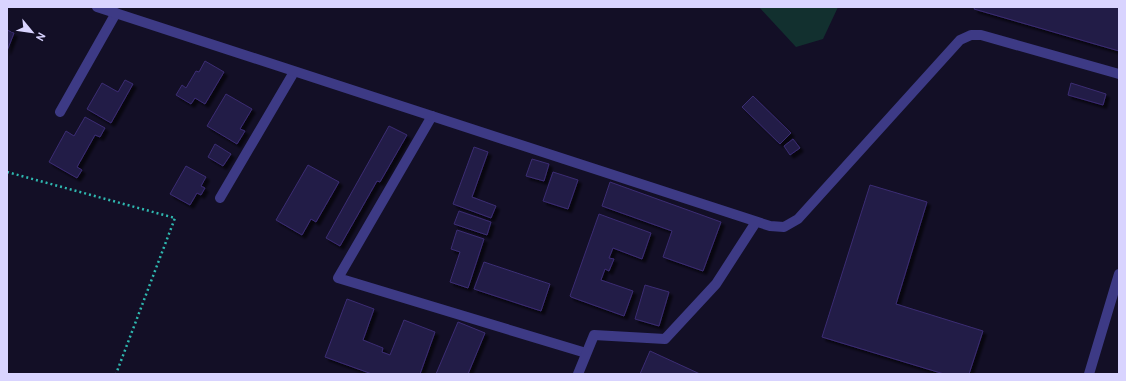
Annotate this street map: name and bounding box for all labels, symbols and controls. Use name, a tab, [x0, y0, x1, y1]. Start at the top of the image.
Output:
north arrow	[12, 12, 52, 52]
text: N	[33, 30, 49, 44]

